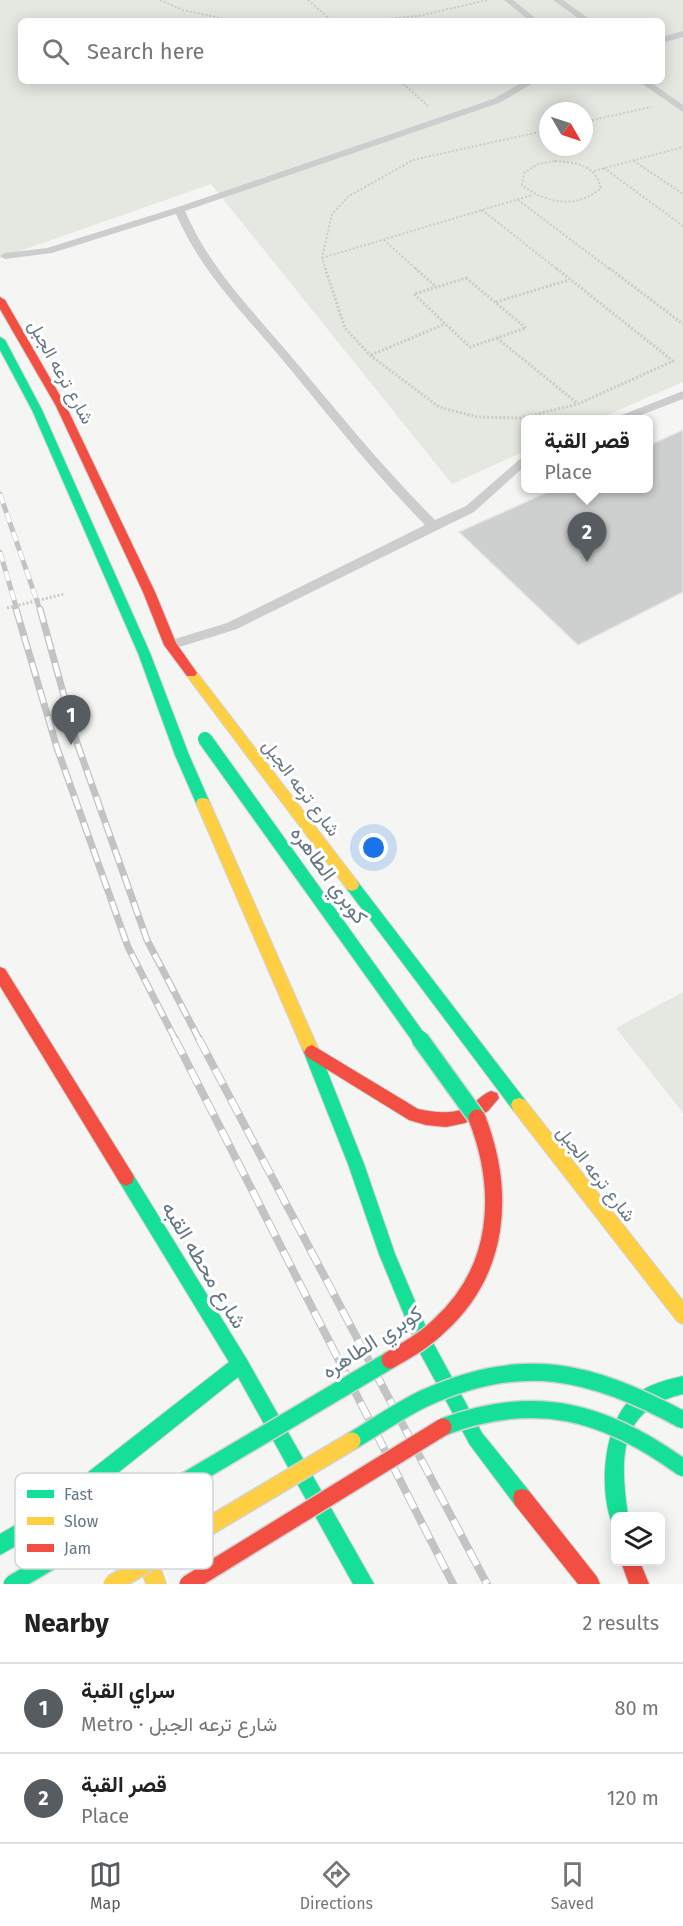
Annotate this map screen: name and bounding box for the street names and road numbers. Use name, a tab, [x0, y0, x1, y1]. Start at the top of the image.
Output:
street label: شارع ترعه الجبل	[23, 316, 99, 428]
street label: شارع ترعه الجبل	[257, 735, 345, 841]
street label: كوبري الطاهره	[282, 821, 373, 931]
street label: شارع ترعه الجبل	[551, 1122, 640, 1227]
street label: شارع محطه القبه	[155, 1197, 252, 1334]
street label: كوبري الطاهره	[317, 1300, 429, 1388]

